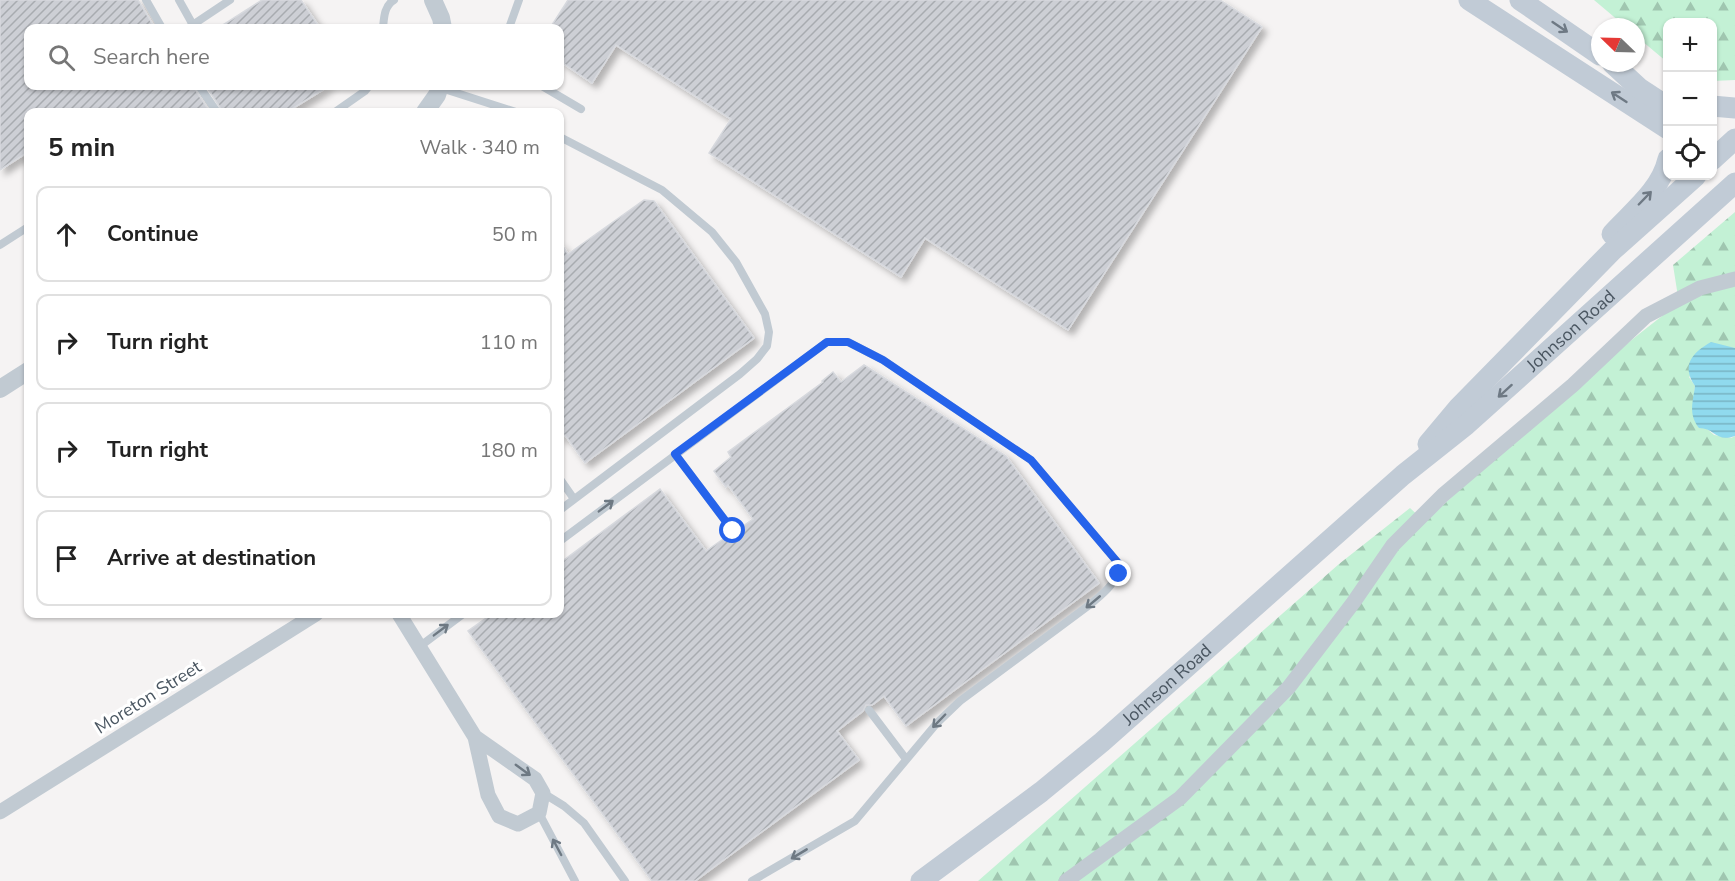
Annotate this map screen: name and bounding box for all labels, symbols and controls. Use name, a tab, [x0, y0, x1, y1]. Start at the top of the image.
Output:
north arrow	[1591, 18, 1645, 72]
map controls	[1663, 18, 1717, 180]
button: +	[1663, 18, 1717, 72]
one-way arrow	[1551, 21, 1568, 33]
search box	[24, 24, 564, 90]
icon: search	[45, 41, 78, 74]
text: Search here	[93, 42, 210, 72]
button: −	[1663, 72, 1717, 126]
one-way arrow	[1611, 91, 1627, 103]
button: locate	[1663, 126, 1717, 180]
text: 5 min	[48, 130, 115, 165]
text: Walk · 340 m	[420, 134, 540, 161]
one-way arrow	[1638, 191, 1653, 206]
icon: ahead	[50, 218, 83, 251]
text: Continue	[107, 219, 198, 249]
text: 50 m	[492, 221, 538, 248]
street label: Johnson Road	[1520, 284, 1620, 378]
icon: right	[50, 326, 83, 359]
text: Turn right	[107, 327, 208, 357]
text: 110 m	[480, 329, 538, 356]
one-way arrow	[1498, 384, 1513, 398]
icon: right	[50, 434, 83, 467]
text: Turn right	[107, 435, 208, 465]
text: 180 m	[480, 437, 538, 464]
one-way arrow	[598, 500, 614, 512]
route start	[719, 517, 745, 543]
icon: arrive	[50, 542, 83, 575]
text: Arrive at destination	[107, 543, 316, 573]
route end	[1105, 560, 1131, 586]
one-way arrow	[1085, 596, 1101, 609]
one-way arrow	[433, 624, 449, 636]
street label: Johnson Road	[1116, 638, 1217, 731]
street label: Moreton Street	[90, 654, 206, 739]
one-way arrow	[932, 714, 946, 729]
one-way arrow	[514, 764, 530, 776]
one-way arrow	[551, 839, 563, 856]
one-way arrow	[791, 848, 808, 860]

